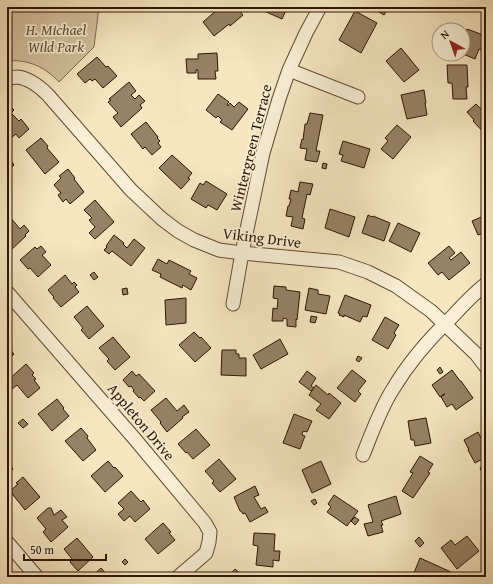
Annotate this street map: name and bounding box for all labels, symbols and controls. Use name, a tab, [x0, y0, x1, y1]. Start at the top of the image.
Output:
park label: H. Michael Wild Park	[25, 19, 87, 57]
north arrow	[431, 22, 471, 62]
text: N	[437, 25, 453, 43]
street label: Wintergreen Terrace	[224, 82, 277, 214]
street label: Viking Drive	[222, 222, 302, 253]
street label: Appleton Drive	[103, 379, 180, 465]
scale bar	[24, 536, 106, 562]
text: 50 m	[30, 541, 54, 558]

